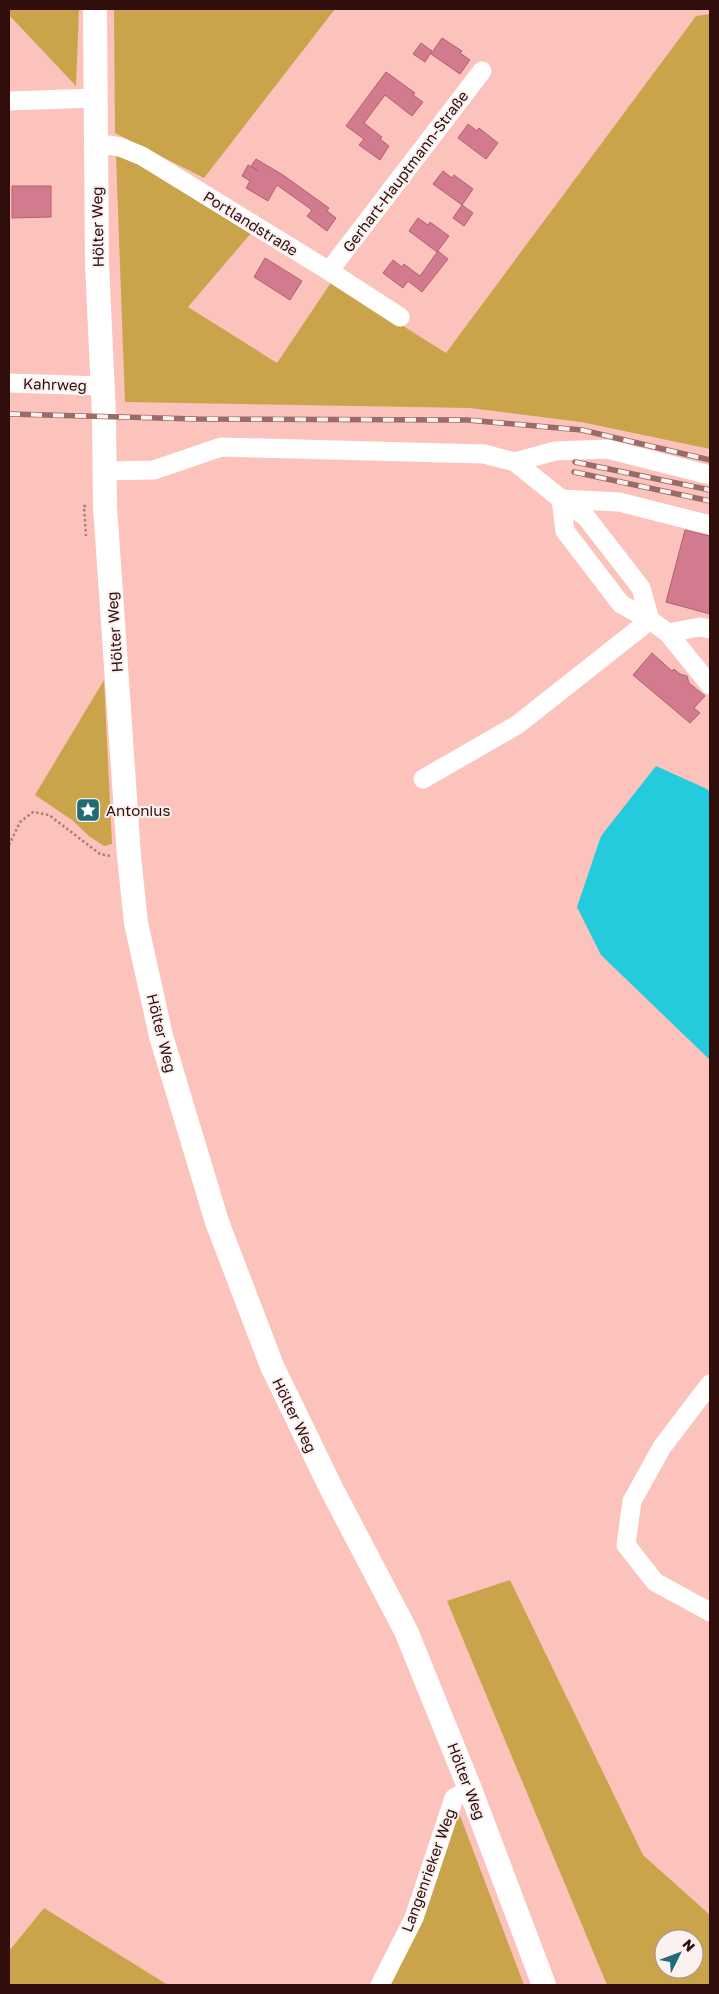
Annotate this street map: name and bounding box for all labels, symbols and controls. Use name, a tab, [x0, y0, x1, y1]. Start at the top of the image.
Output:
street label: Gerhart-Hauptmann-Straße	[338, 87, 472, 255]
street label: Hölter Weg	[87, 186, 107, 268]
street label: Portlandstraße	[200, 187, 302, 259]
street label: Kahrweg	[23, 374, 87, 394]
street label: Hölter Weg	[102, 591, 126, 673]
place icon: Antonius	[75, 797, 101, 823]
place label: Antonius	[106, 801, 170, 819]
street label: Hölter Weg	[143, 992, 181, 1074]
street label: Hölter Weg	[269, 1375, 321, 1455]
street label: Hölter Weg	[444, 1740, 490, 1822]
street label: Langenrieker Weg	[397, 1806, 459, 1934]
north arrow	[654, 1929, 704, 1979]
text: N	[679, 1935, 699, 1955]

